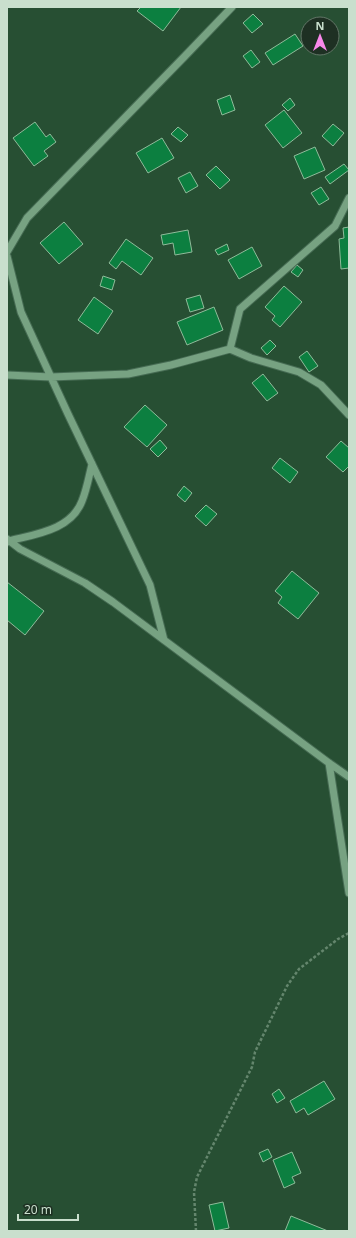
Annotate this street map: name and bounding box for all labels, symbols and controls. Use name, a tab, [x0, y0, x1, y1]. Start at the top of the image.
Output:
north arrow	[300, 16, 340, 56]
text: N	[316, 18, 324, 33]
scale bar	[18, 1196, 78, 1222]
text: 20 m	[24, 1201, 52, 1218]

